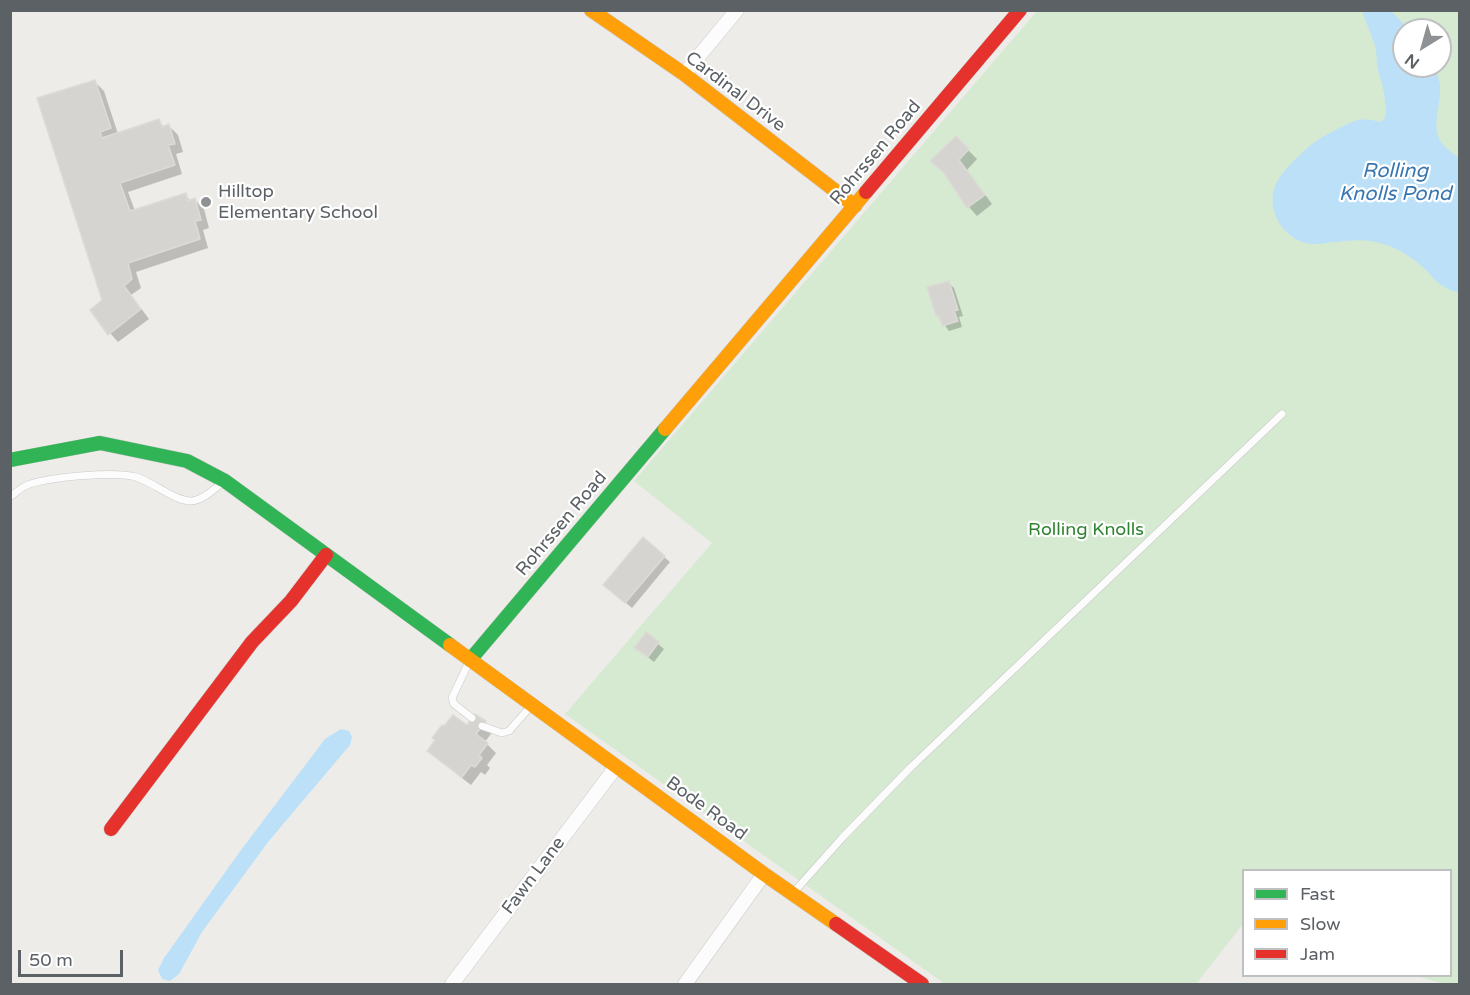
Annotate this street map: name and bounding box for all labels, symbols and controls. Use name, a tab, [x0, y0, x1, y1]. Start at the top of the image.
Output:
north arrow	[1392, 18, 1452, 78]
street label: Cardinal Drive	[681, 47, 789, 137]
text: N	[1401, 49, 1424, 73]
street label: Rohrssen Road	[826, 96, 926, 210]
water label: Rolling Knolls Pond	[1339, 160, 1451, 207]
place label: Hilltop Elementary School	[218, 181, 378, 224]
marker: Hilltop Elementary School	[199, 195, 213, 209]
street label: Rohrssen Road	[512, 467, 612, 581]
park label: Rolling Knolls	[1028, 519, 1144, 541]
street label: Bode Road	[661, 772, 751, 846]
street label: Fawn Lane	[498, 833, 570, 919]
legend	[1242, 869, 1452, 977]
text: Fast	[1300, 883, 1335, 905]
text: Slow	[1300, 913, 1341, 935]
scale bar	[21, 938, 126, 976]
text: Jam	[1300, 943, 1335, 965]
text: 50 m	[29, 949, 73, 971]

